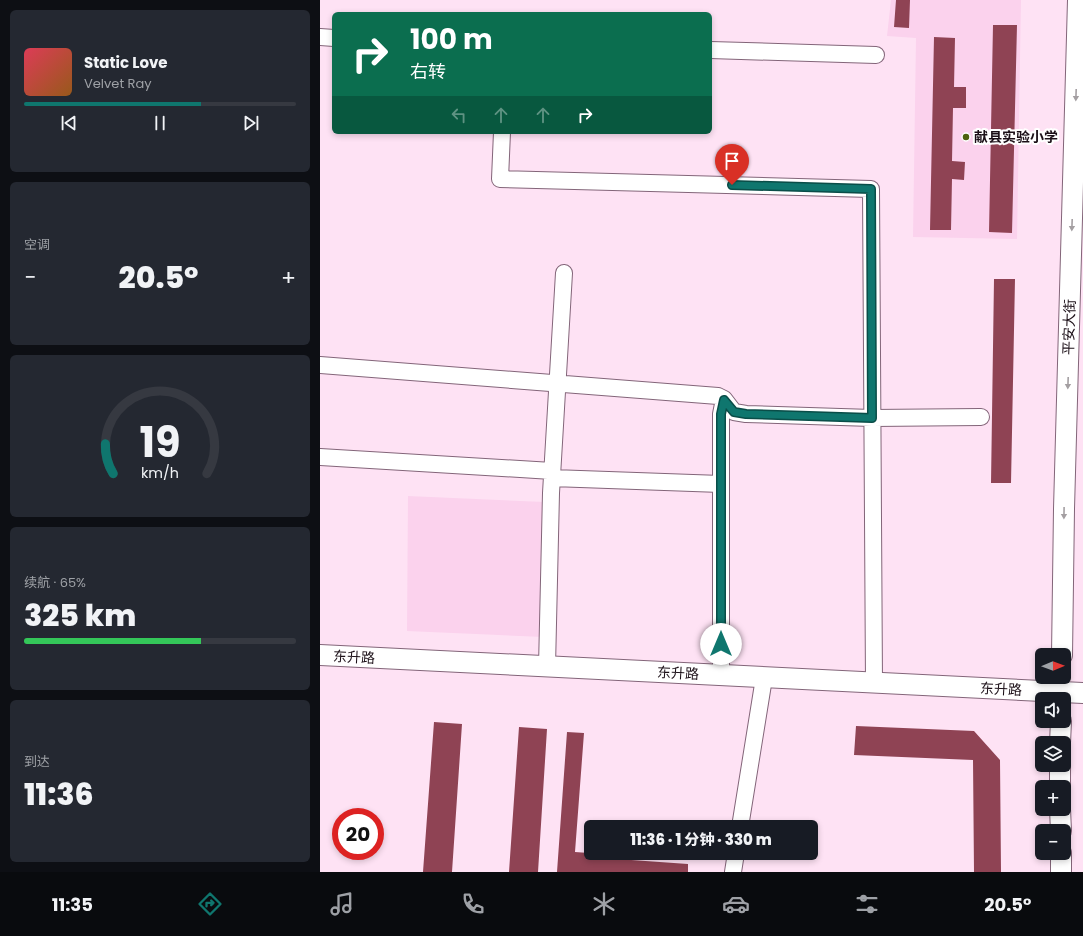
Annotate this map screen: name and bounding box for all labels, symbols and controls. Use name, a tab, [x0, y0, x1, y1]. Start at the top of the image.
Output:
text: 100 m	[410, 20, 493, 59]
icon: right	[344, 28, 396, 80]
text: Static Love	[84, 52, 168, 73]
text: 右转	[410, 59, 446, 84]
text: Velvet Ray	[84, 74, 152, 93]
one-way arrow	[1073, 89, 1079, 102]
icon: left	[448, 104, 470, 126]
icon: ahead	[490, 104, 512, 126]
icon: ahead	[532, 104, 554, 126]
icon: right	[574, 104, 596, 126]
icon: previous	[58, 112, 80, 134]
icon: pause	[149, 112, 171, 134]
icon: next	[240, 112, 262, 134]
place label: 献县实验小学	[974, 127, 1058, 147]
marker: 献县实验小学	[961, 132, 971, 142]
pin	[715, 144, 749, 185]
icon: arrive	[721, 150, 743, 172]
one-way arrow	[1069, 219, 1075, 232]
text: 空调	[24, 235, 50, 254]
text: 20.5°	[119, 256, 198, 299]
text: −	[24, 262, 36, 293]
text: +	[281, 262, 296, 293]
street label: 平安大街	[1058, 299, 1080, 355]
one-way arrow	[1065, 377, 1071, 390]
text: 19	[139, 413, 181, 472]
text: km/h	[141, 463, 179, 483]
one-way arrow	[1061, 507, 1068, 519]
text: 续航 · 65%	[24, 573, 86, 592]
text: 325 km	[24, 594, 136, 637]
position arrow	[700, 623, 742, 665]
street label: 东升路	[333, 646, 375, 668]
north arrow	[1035, 648, 1071, 684]
map controls	[1035, 648, 1071, 860]
street label: 东升路	[657, 662, 699, 684]
street label: 东升路	[980, 678, 1022, 700]
button: sound	[1035, 692, 1071, 728]
button: layers	[1035, 736, 1071, 772]
text: 到达	[24, 752, 50, 771]
text: 11:36	[24, 773, 94, 816]
button: +	[1035, 780, 1071, 816]
speed limit sign: 20	[332, 808, 384, 860]
button: −	[1035, 824, 1071, 860]
text: 11:36 · 1 分钟 · 330 m	[630, 829, 772, 850]
icon: directions	[196, 890, 224, 918]
icon: music	[328, 890, 356, 918]
icon: phone	[459, 890, 487, 918]
icon: climate	[590, 890, 618, 918]
icon: car	[722, 890, 750, 918]
icon: filters	[853, 890, 881, 918]
text: 11:35	[52, 892, 93, 917]
text: 20.5°	[984, 892, 1031, 917]

